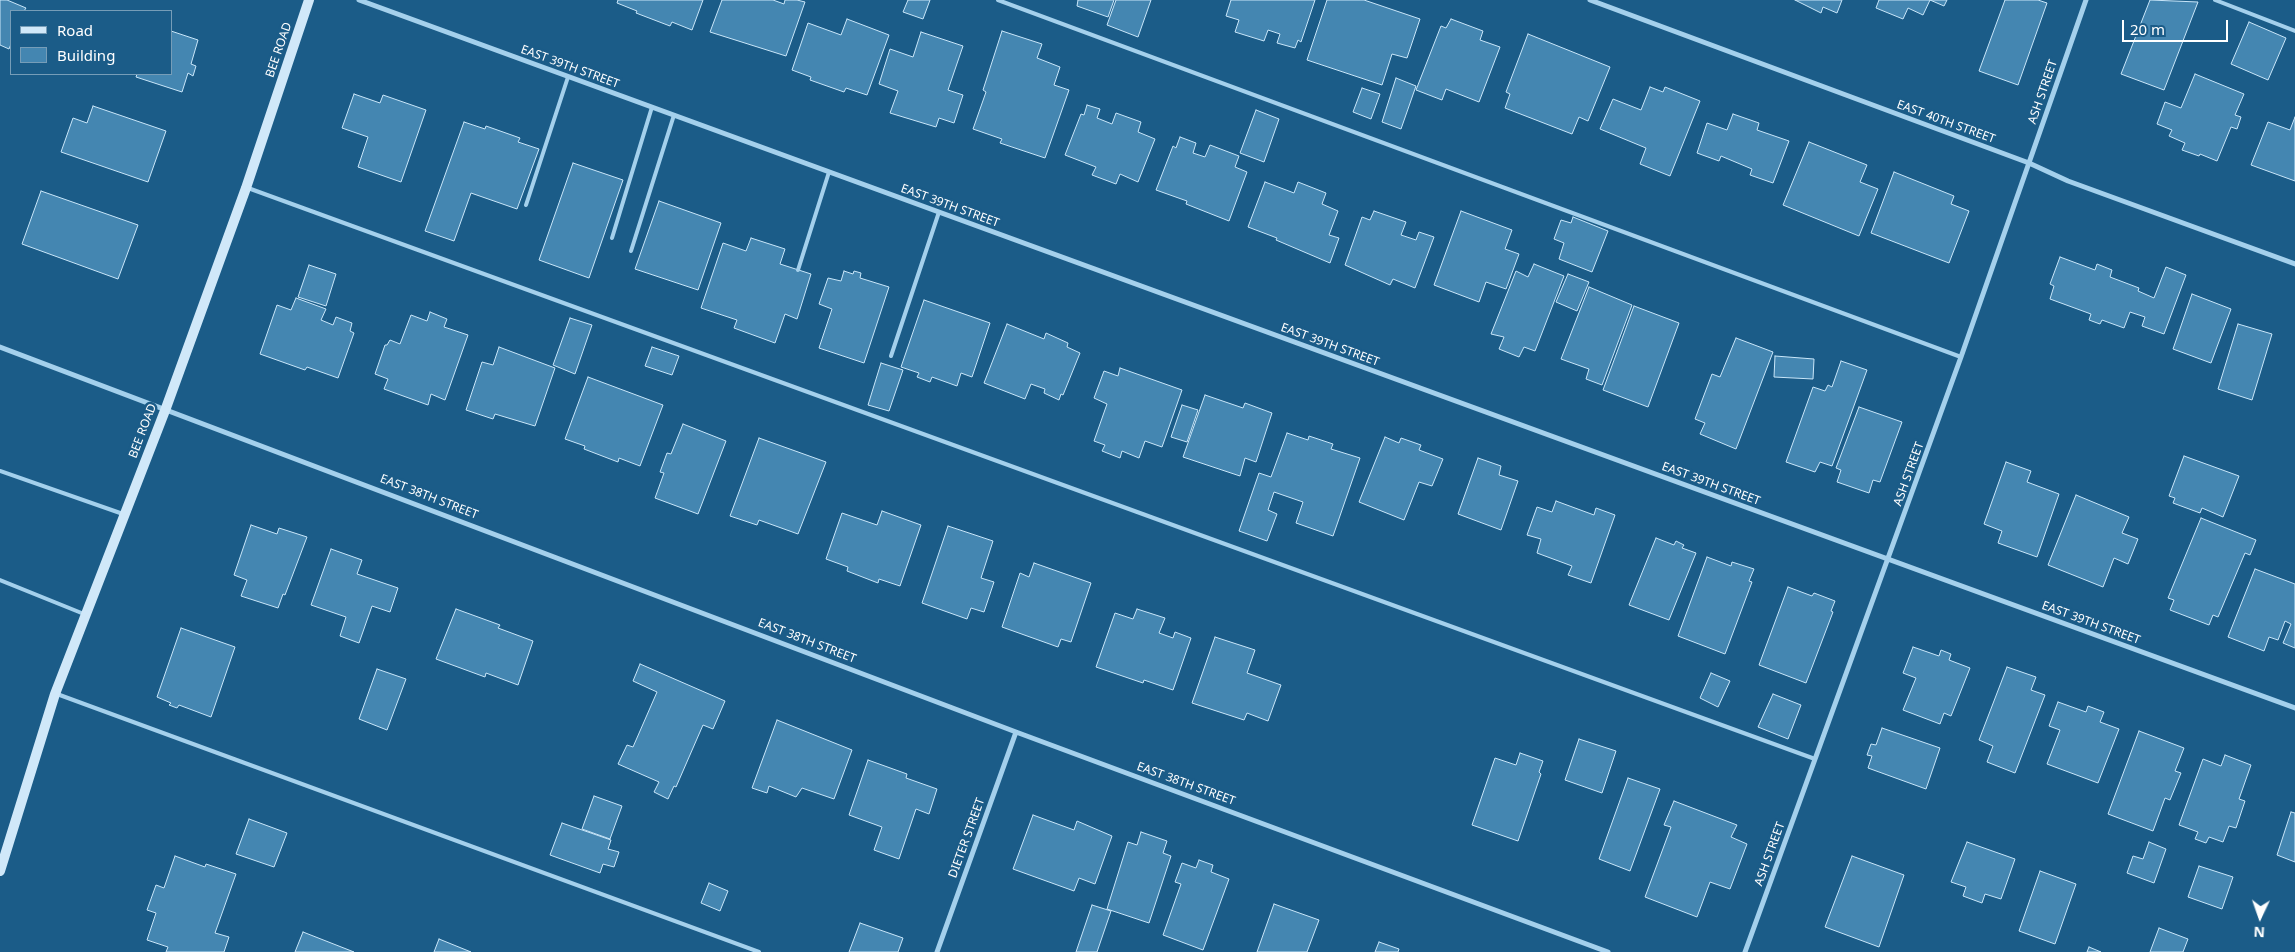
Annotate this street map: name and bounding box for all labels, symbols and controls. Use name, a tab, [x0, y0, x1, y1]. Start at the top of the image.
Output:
legend	[10, 10, 172, 75]
scale bar	[2125, 10, 2231, 42]
text: 20 m	[2130, 19, 2165, 39]
text: Road	[57, 20, 93, 40]
street label: BEE ROAD	[263, 21, 295, 79]
street label: EAST 39TH STREET	[519, 42, 621, 92]
text: Building	[57, 45, 115, 65]
street label: ASH STREET	[2025, 58, 2061, 126]
street label: EAST 40TH STREET	[1895, 97, 1997, 147]
street label: EAST 39TH STREET	[899, 181, 1001, 231]
street label: EAST 39TH STREET	[1279, 320, 1381, 370]
street label: BEE ROAD	[126, 402, 160, 460]
street label: ASH STREET	[1891, 440, 1927, 508]
street label: EAST 39TH STREET	[1660, 459, 1762, 509]
street label: EAST 38TH STREET	[378, 472, 480, 522]
street label: EAST 39TH STREET	[2040, 598, 2142, 648]
street label: EAST 38TH STREET	[756, 616, 858, 666]
street label: EAST 38TH STREET	[1135, 759, 1237, 809]
street label: DIETER STREET	[946, 796, 988, 880]
street label: ASH STREET	[1752, 820, 1788, 888]
north arrow	[2235, 892, 2285, 942]
text: N	[2253, 923, 2265, 942]

